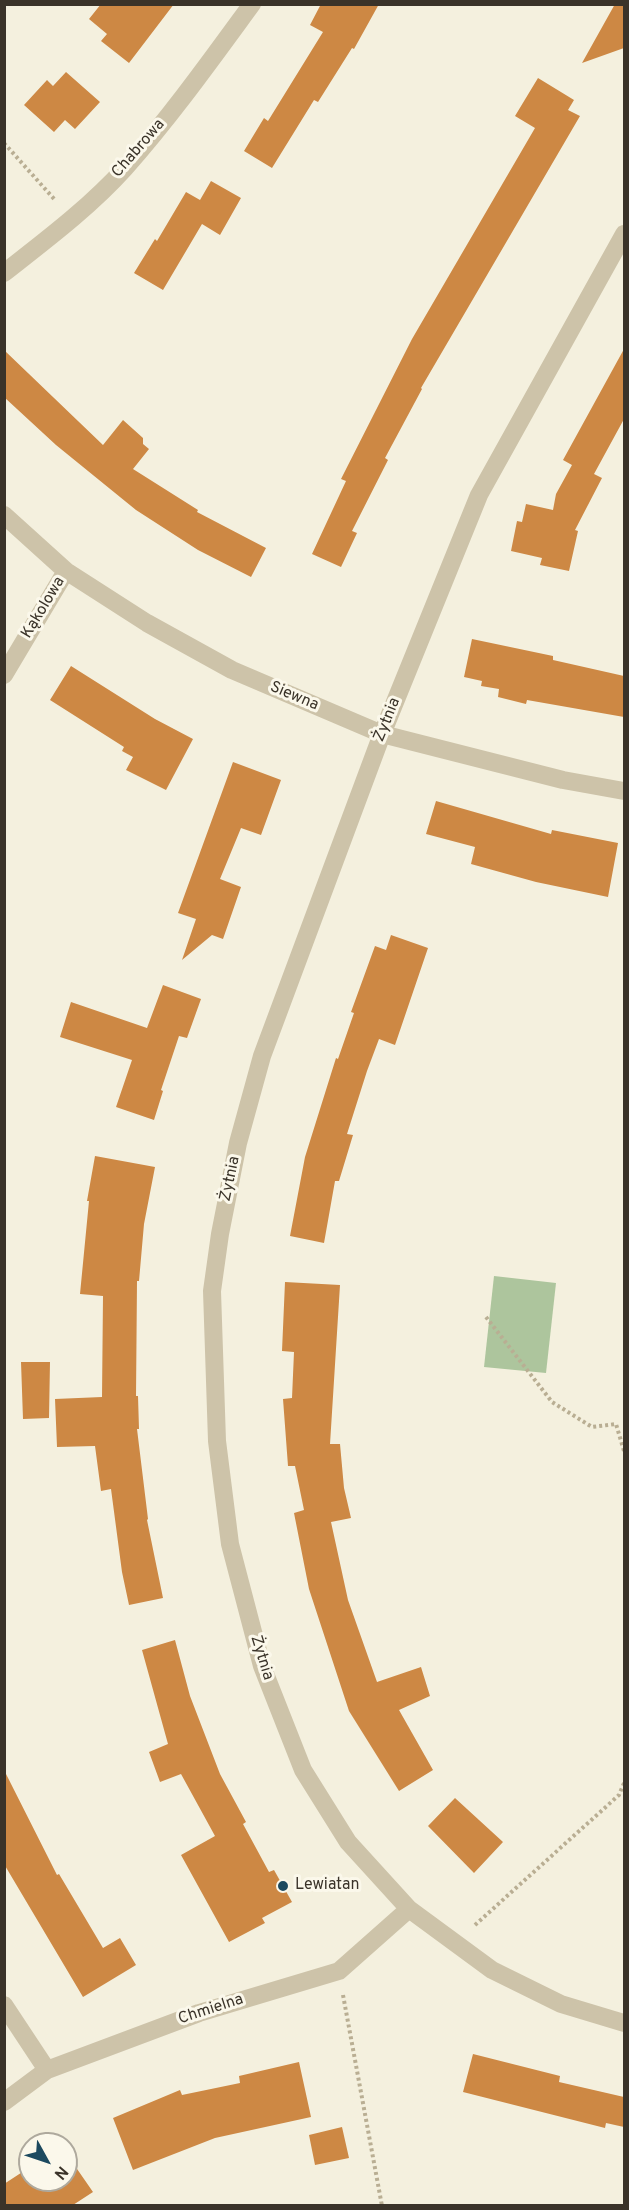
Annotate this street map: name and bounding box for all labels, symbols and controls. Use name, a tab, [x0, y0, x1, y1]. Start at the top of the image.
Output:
street label: Chabrowa	[108, 116, 170, 182]
street label: Kąkolowa	[18, 574, 70, 642]
street label: Siewna	[267, 678, 321, 716]
street label: Żytnia	[371, 695, 405, 745]
street label: Żytnia	[217, 1155, 245, 1203]
street label: Żytnia	[245, 1633, 277, 1683]
place label: Lewiatan	[295, 1876, 360, 1896]
marker: Lewiatan	[276, 1879, 290, 1893]
street label: Chmielna	[176, 1990, 246, 2030]
north arrow	[18, 2132, 78, 2192]
text: N	[49, 2161, 72, 2183]

